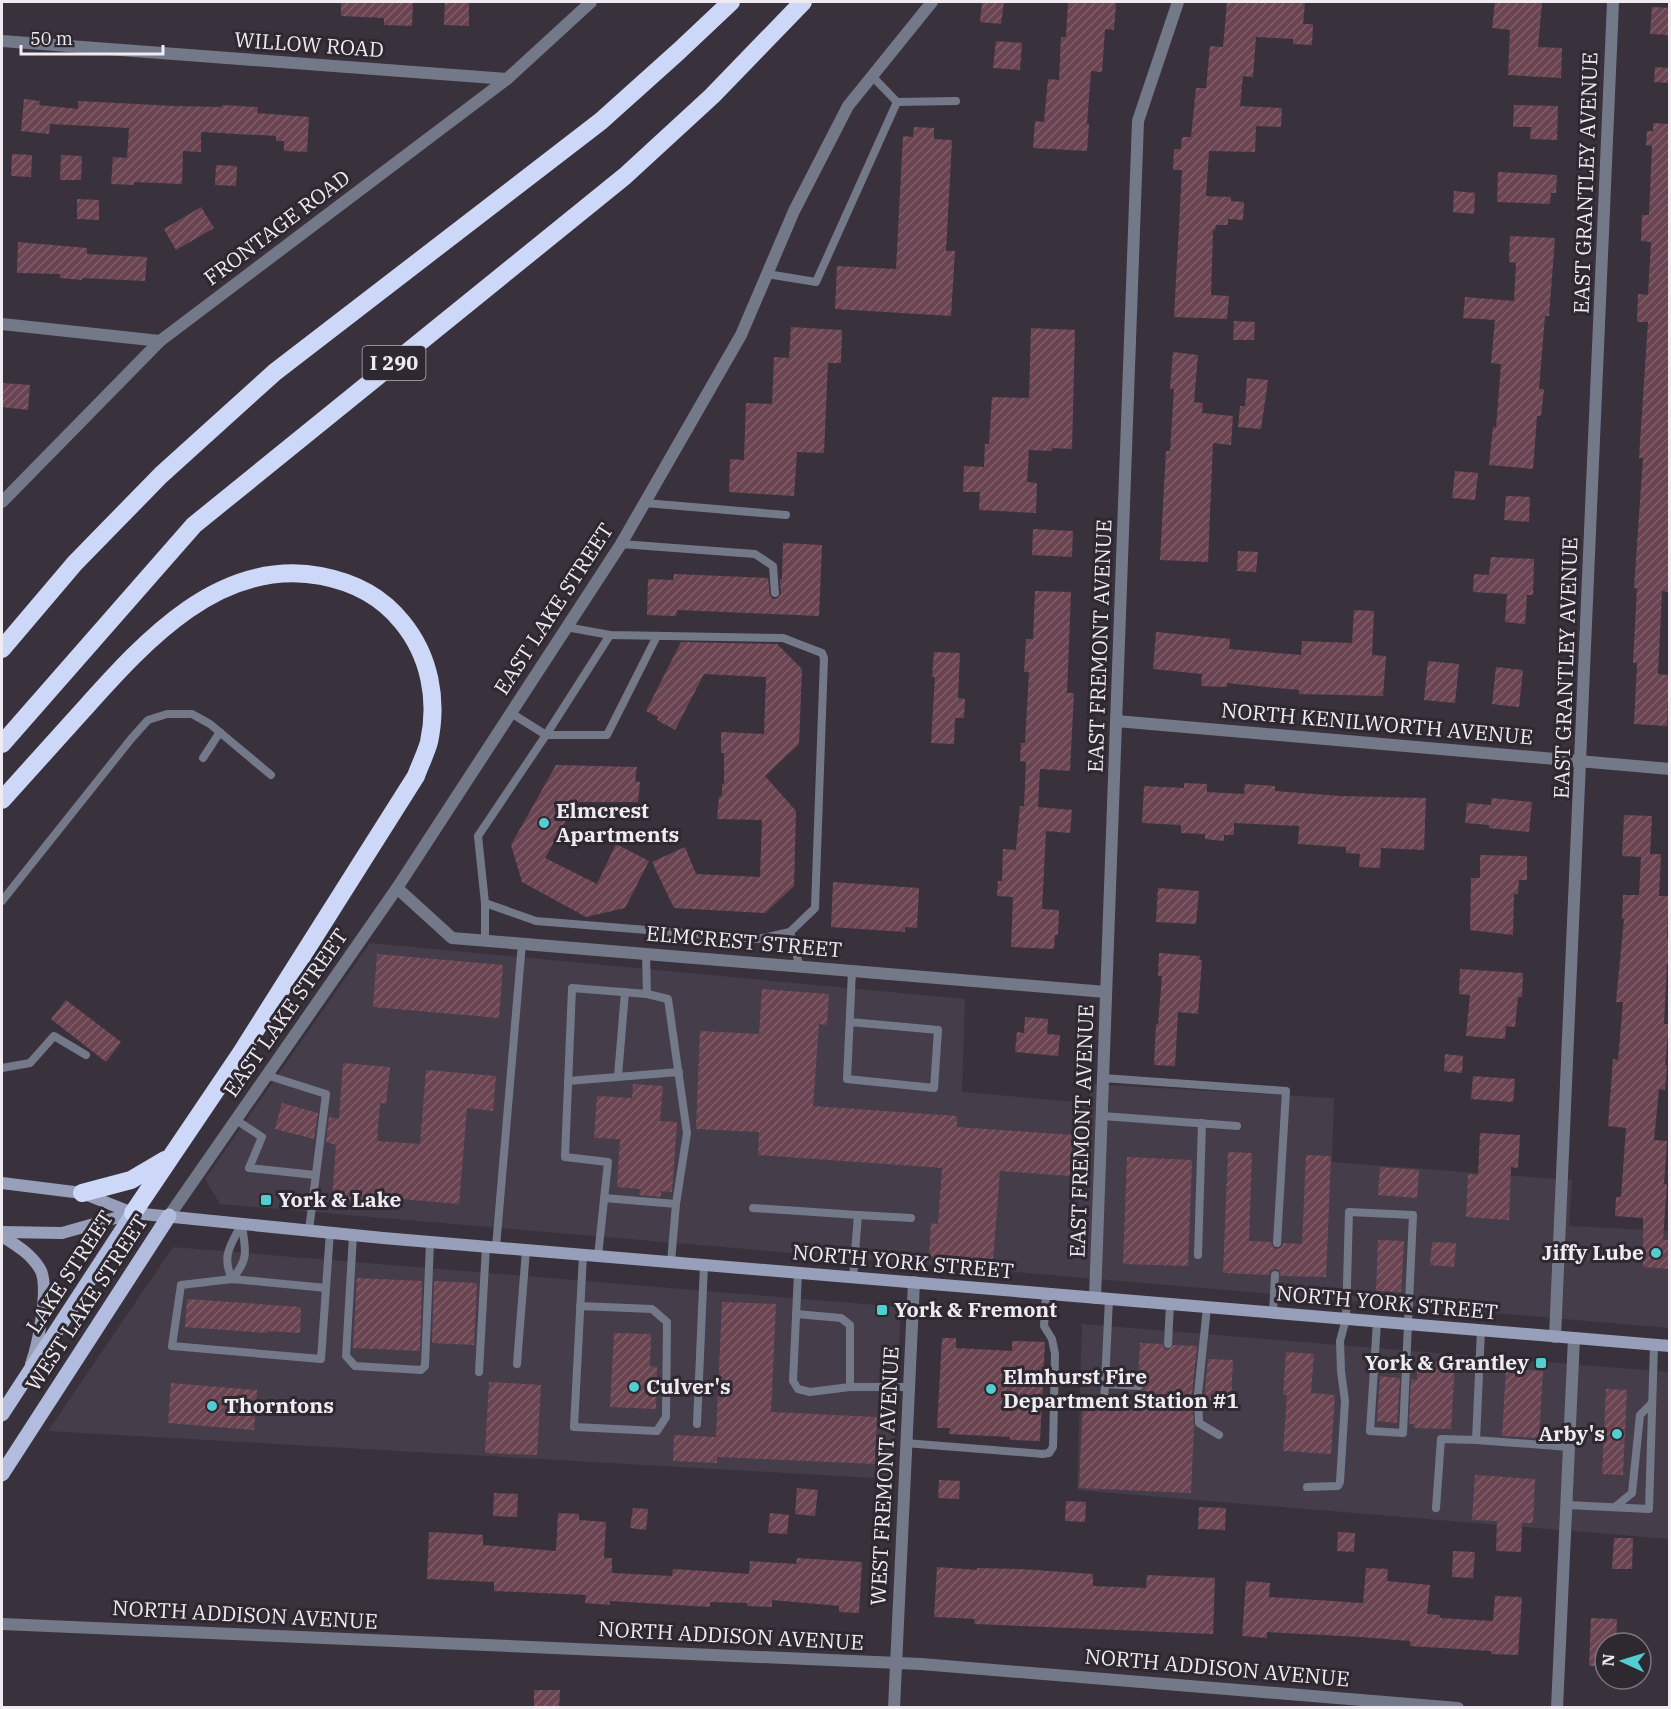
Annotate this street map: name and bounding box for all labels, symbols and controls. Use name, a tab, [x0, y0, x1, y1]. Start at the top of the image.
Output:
scale bar	[21, 18, 164, 56]
street label: WILLOW ROAD	[233, 25, 385, 63]
text: 50 m	[30, 27, 73, 50]
street label: EAST GRANTLEY AVENUE	[1566, 52, 1604, 314]
street label: FRONTAGE ROAD	[198, 163, 355, 291]
road number: I 290	[362, 346, 426, 380]
street label: EAST LAKE STREET	[487, 517, 619, 700]
street label: EAST FREMONT AVENUE	[1081, 519, 1117, 773]
street label: EAST GRANTLEY AVENUE	[1546, 537, 1584, 799]
street label: NORTH KENILWORTH AVENUE	[1220, 695, 1534, 751]
place label: Elmcrest Apartments	[556, 796, 679, 848]
marker: Elmcrest Apartments	[537, 816, 551, 830]
street label: ELMCREST STREET	[645, 918, 843, 964]
street label: EAST LAKE STREET	[217, 923, 354, 1102]
street label: EAST FREMONT AVENUE	[1063, 1004, 1099, 1258]
place label: York & Lake	[278, 1185, 402, 1213]
marker: York & Lake	[259, 1193, 273, 1207]
street label: LAKE STREET	[19, 1205, 119, 1338]
street label: WEST LAKE STREET	[19, 1209, 154, 1396]
street label: NORTH YORK STREET	[791, 1237, 1015, 1285]
place label: Jiffy Lube	[1542, 1238, 1644, 1266]
marker: Jiffy Lube	[1649, 1246, 1663, 1260]
street label: NORTH YORK STREET	[1275, 1278, 1499, 1326]
place label: York & Fremont	[894, 1295, 1057, 1323]
marker: York & Fremont	[875, 1303, 889, 1317]
street label: WEST FREMONT AVENUE	[863, 1346, 905, 1606]
place label: York & Grantley	[1365, 1348, 1529, 1376]
marker: York & Grantley	[1534, 1356, 1548, 1370]
place label: Elmhurst Fire Department Station #1	[1003, 1362, 1239, 1414]
place label: Culver's	[646, 1372, 731, 1400]
marker: Culver's	[627, 1380, 641, 1394]
marker: Elmhurst Fire Department Station #1	[984, 1382, 998, 1396]
place label: Thorntons	[224, 1391, 334, 1419]
marker: Thorntons	[205, 1399, 219, 1413]
place label: Arby's	[1538, 1419, 1605, 1447]
marker: Arby's	[1610, 1427, 1624, 1441]
street label: NORTH ADDISON AVENUE	[112, 1593, 379, 1635]
street label: NORTH ADDISON AVENUE	[598, 1614, 865, 1656]
north arrow	[1593, 1631, 1653, 1691]
street label: NORTH ADDISON AVENUE	[1083, 1641, 1351, 1693]
text: N	[1598, 1653, 1618, 1667]

